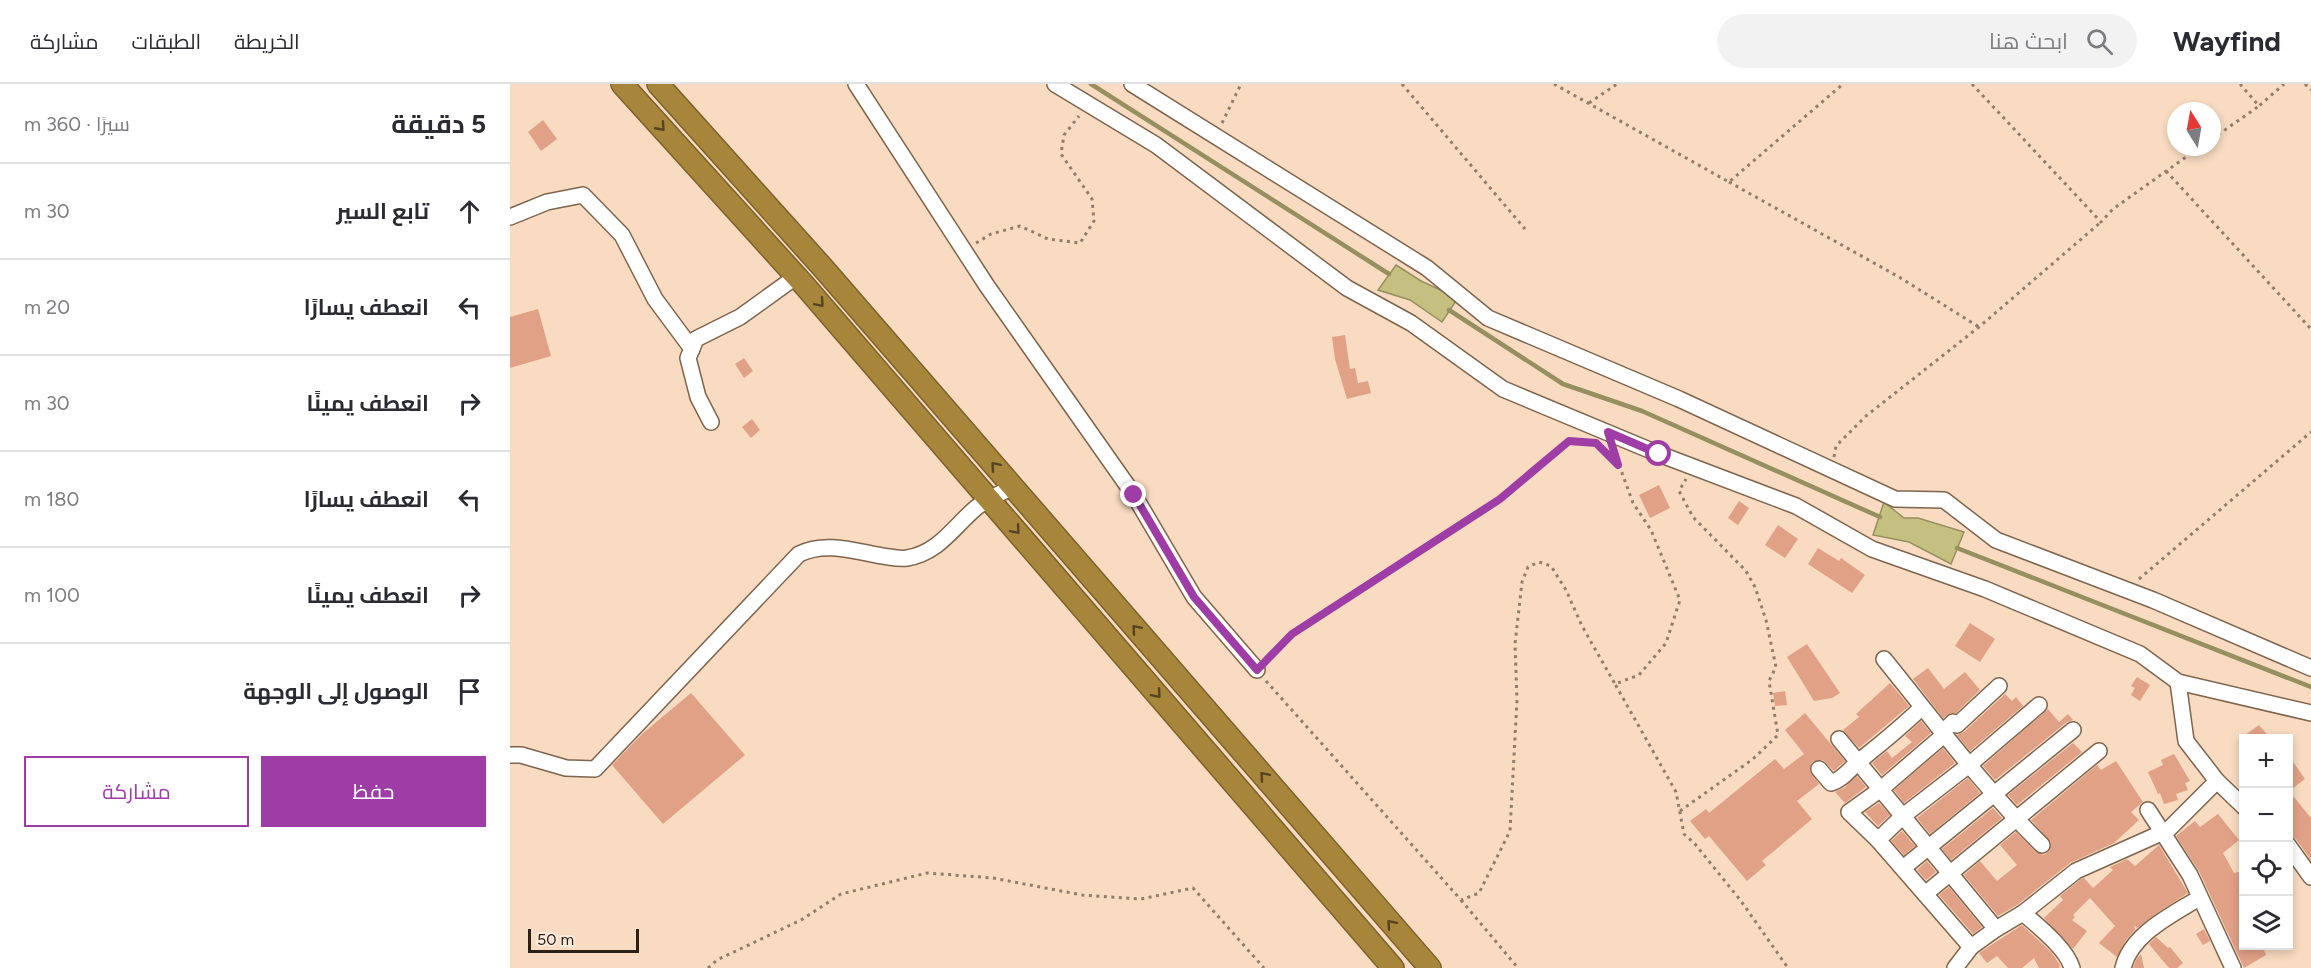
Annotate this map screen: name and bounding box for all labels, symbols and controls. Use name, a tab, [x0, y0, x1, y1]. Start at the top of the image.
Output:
search box	[1717, 14, 2137, 68]
text: Wayfind	[2173, 24, 2281, 58]
icon: search	[2083, 25, 2116, 58]
text: ابحث هنا	[1989, 28, 2068, 55]
text: مشاركة	[30, 29, 99, 54]
text: الطبقات	[132, 29, 201, 54]
text: الخريطة	[234, 29, 300, 54]
north arrow	[2167, 102, 2221, 156]
text: 5 دقيقة	[391, 108, 486, 140]
text: سيرًا · 360 m	[24, 112, 130, 136]
one-way arrow	[654, 121, 665, 131]
icon: ahead	[453, 195, 486, 228]
text: تابع السير	[336, 198, 429, 225]
text: 30 m	[24, 199, 70, 223]
icon: left	[453, 291, 486, 324]
text: انعطف يسارًا	[304, 294, 429, 321]
text: 20 m	[24, 295, 70, 319]
one-way arrow	[813, 296, 824, 307]
icon: right	[453, 387, 486, 420]
text: انعطف يمينًا	[306, 390, 429, 417]
text: 30 m	[24, 391, 70, 415]
route start	[1645, 440, 1671, 466]
one-way arrow	[991, 462, 1002, 472]
route end	[1120, 481, 1146, 507]
icon: left	[453, 483, 486, 516]
text: انعطف يسارًا	[304, 486, 429, 513]
text: 180 m	[24, 487, 79, 511]
one-way arrow	[1009, 523, 1020, 534]
icon: right	[453, 579, 486, 612]
text: انعطف يمينًا	[306, 582, 429, 609]
text: 100 m	[24, 583, 80, 607]
one-way arrow	[1132, 625, 1143, 636]
icon: arrive	[453, 675, 486, 708]
text: الوصول إلى الوجهة	[243, 678, 429, 705]
one-way arrow	[1150, 687, 1161, 698]
map controls	[2239, 734, 2293, 950]
button: +	[2239, 734, 2293, 788]
button: مشاركة	[24, 756, 249, 827]
button: حفظ	[261, 756, 486, 827]
one-way arrow	[1260, 772, 1271, 783]
button: −	[2239, 788, 2293, 842]
button: locate	[2239, 842, 2293, 896]
button: layers	[2239, 896, 2293, 950]
one-way arrow	[1387, 920, 1398, 931]
scale bar	[528, 926, 639, 954]
text: 50 m	[537, 930, 574, 949]

